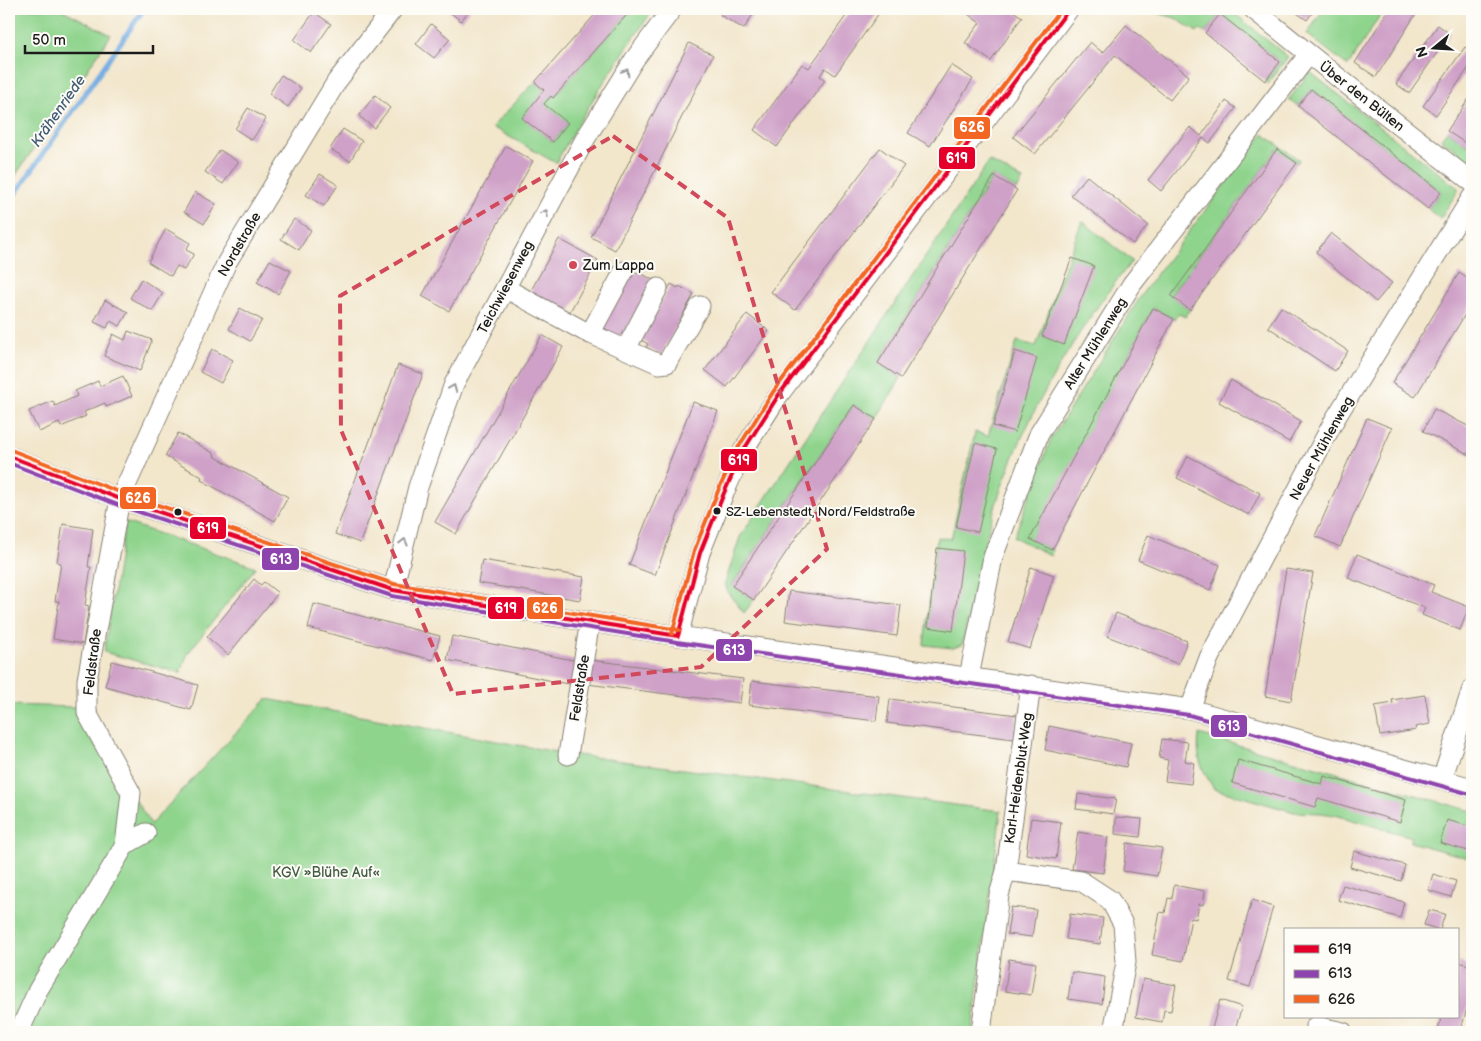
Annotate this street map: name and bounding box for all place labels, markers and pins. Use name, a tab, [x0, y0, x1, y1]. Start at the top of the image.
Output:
place label: Zum Lappa	[582, 257, 654, 274]
marker: Zum Lappa	[567, 259, 579, 271]
place label: SZ-Lebenstedt, Nord/Feldstraße	[726, 504, 915, 520]
marker: SZ-Lebenstedt, Nord/Feldstraße	[712, 506, 722, 516]
unlabelled marker	[173, 507, 183, 517]

